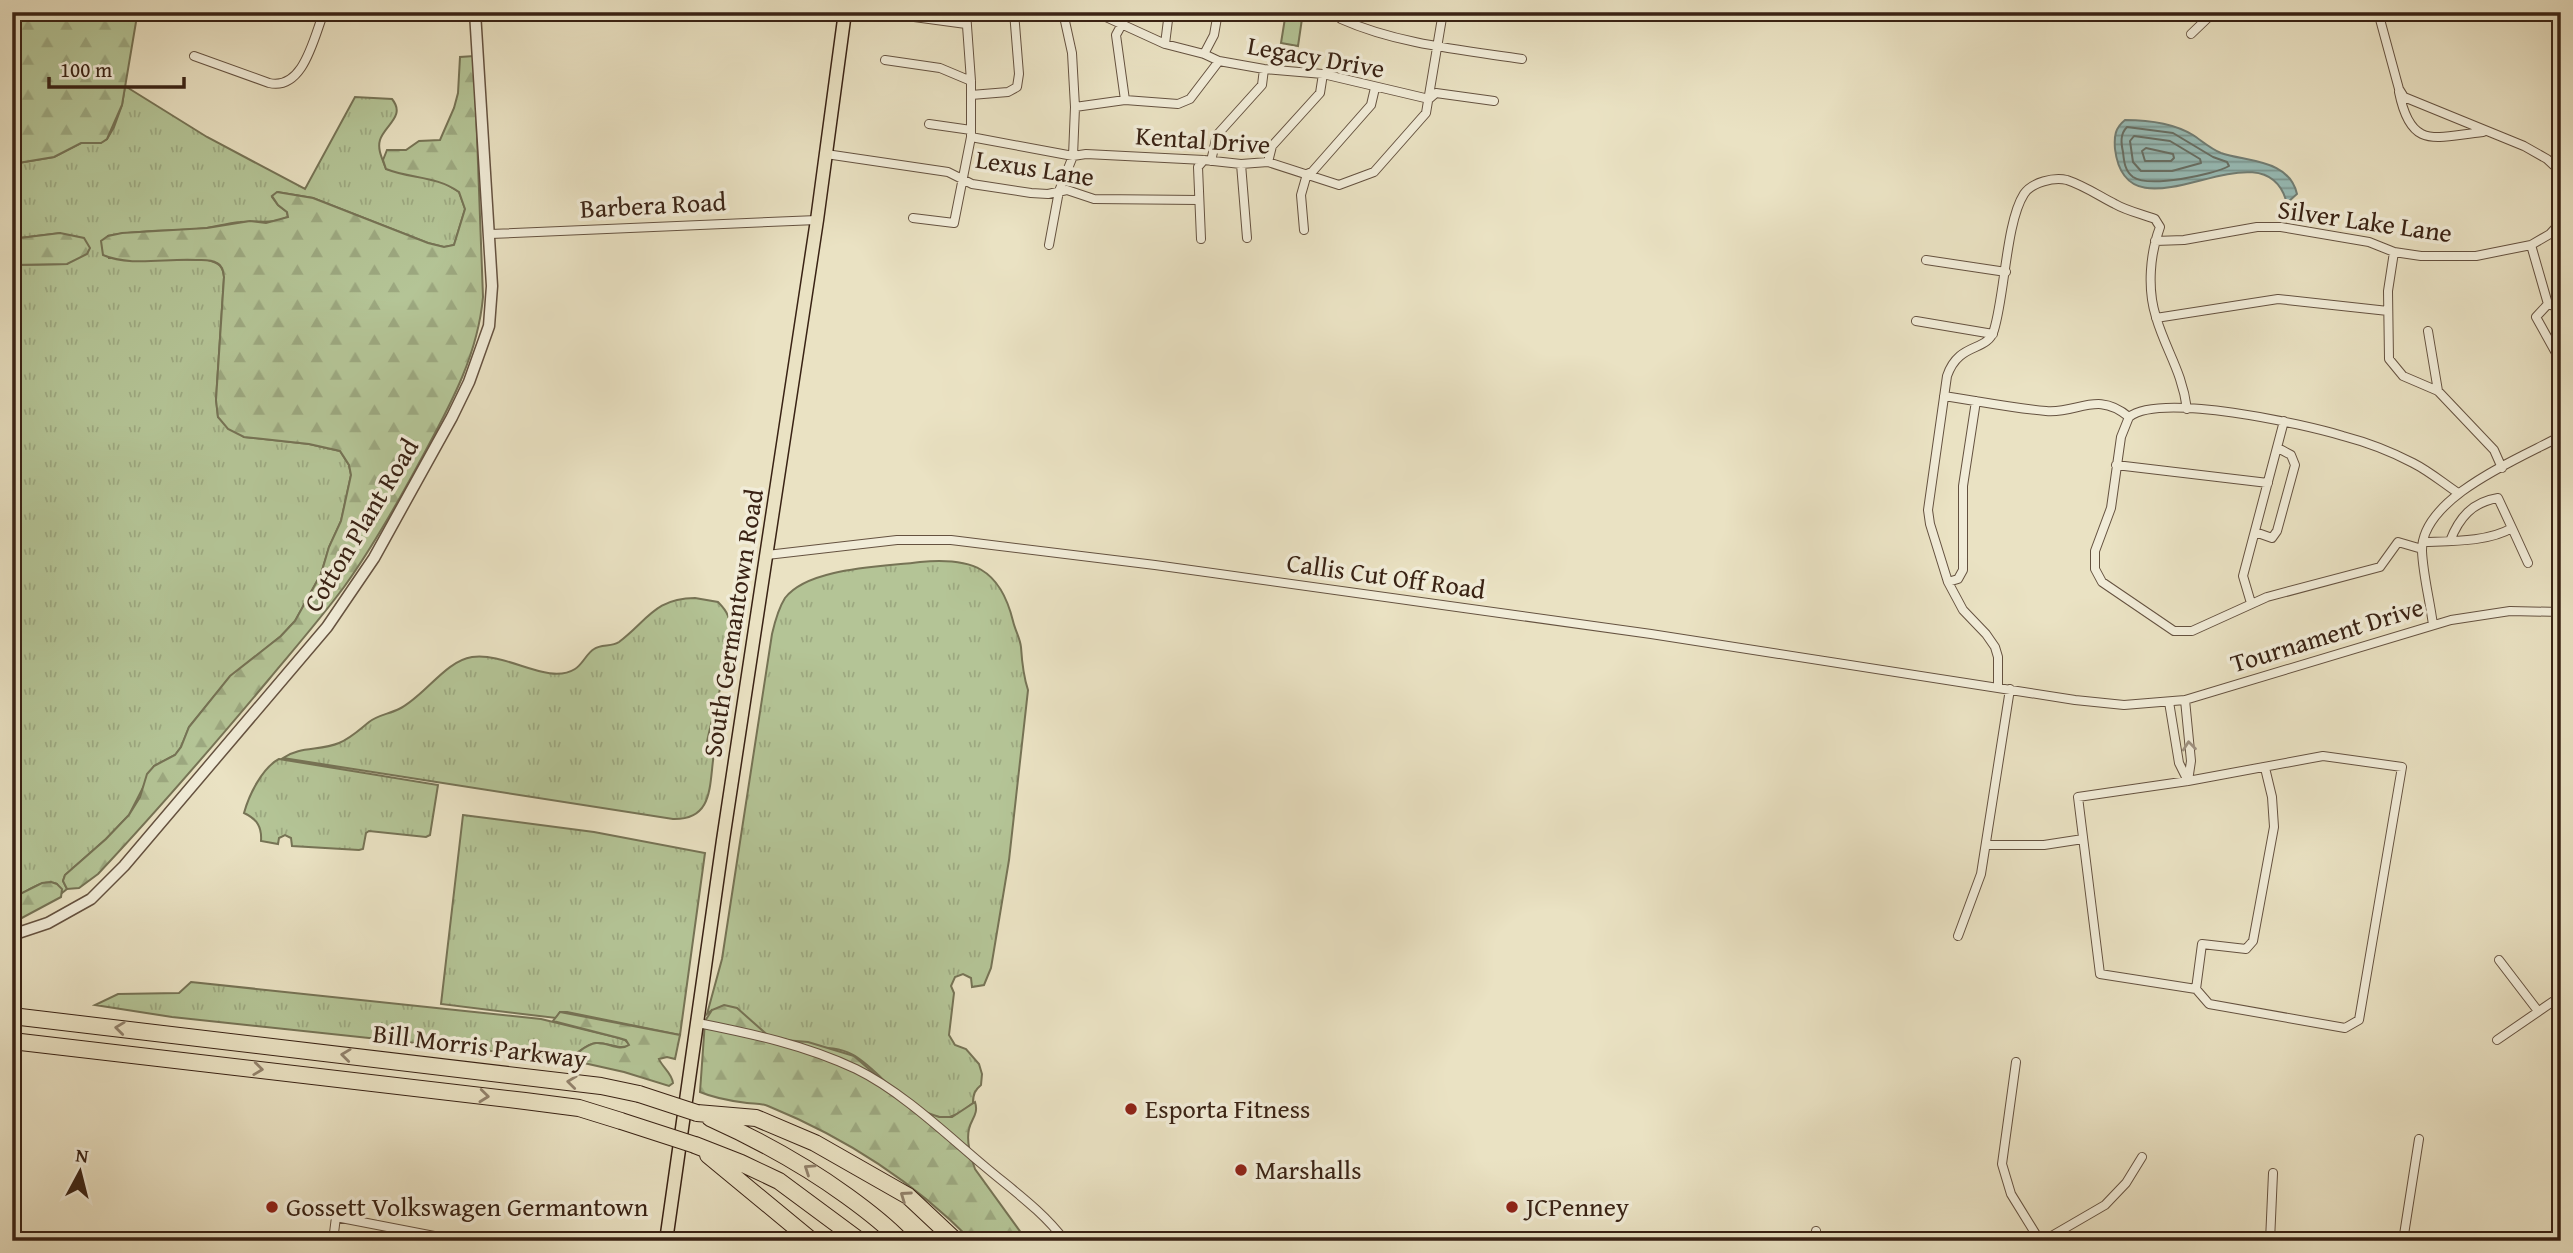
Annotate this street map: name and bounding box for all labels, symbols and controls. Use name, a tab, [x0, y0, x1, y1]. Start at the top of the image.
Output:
street label: Legacy Drive	[1244, 25, 1388, 88]
scale bar	[49, 46, 184, 90]
text: 100 m	[60, 54, 112, 85]
street label: Kental Drive	[1134, 115, 1272, 164]
street label: Lexus Lane	[973, 139, 1097, 196]
street label: Barbera Road	[579, 181, 727, 228]
street label: Silver Lake Lane	[2275, 189, 2455, 252]
street label: Cotton Plant Road	[293, 430, 428, 619]
street label: South Germantown Road	[692, 486, 773, 760]
street label: Callis Cut Off Road	[1284, 542, 1488, 609]
street label: Tournament Drive	[2226, 587, 2428, 682]
one-way arrow	[2182, 740, 2197, 751]
street label: Bill Morris Parkway	[371, 1013, 589, 1078]
one-way arrow	[114, 1021, 126, 1036]
one-way arrow	[340, 1048, 352, 1063]
one-way arrow	[252, 1062, 263, 1077]
one-way arrow	[566, 1075, 578, 1090]
one-way arrow	[478, 1089, 489, 1104]
place label: Esporta Fitness	[1145, 1089, 1310, 1128]
marker: Esporta Fitness	[1123, 1101, 1139, 1117]
north arrow	[46, 1138, 116, 1208]
text: N	[74, 1140, 90, 1170]
place label: Marshalls	[1255, 1150, 1361, 1189]
marker: Marshalls	[1233, 1162, 1249, 1178]
one-way arrow	[804, 1165, 817, 1177]
place label: Gossett Volkswagen Germantown	[286, 1187, 649, 1226]
place label: JCPenney	[1523, 1187, 1629, 1226]
one-way arrow	[900, 1192, 913, 1204]
marker: Gossett Volkswagen Germantown	[264, 1199, 280, 1215]
marker: JCPenney	[1504, 1199, 1520, 1215]

